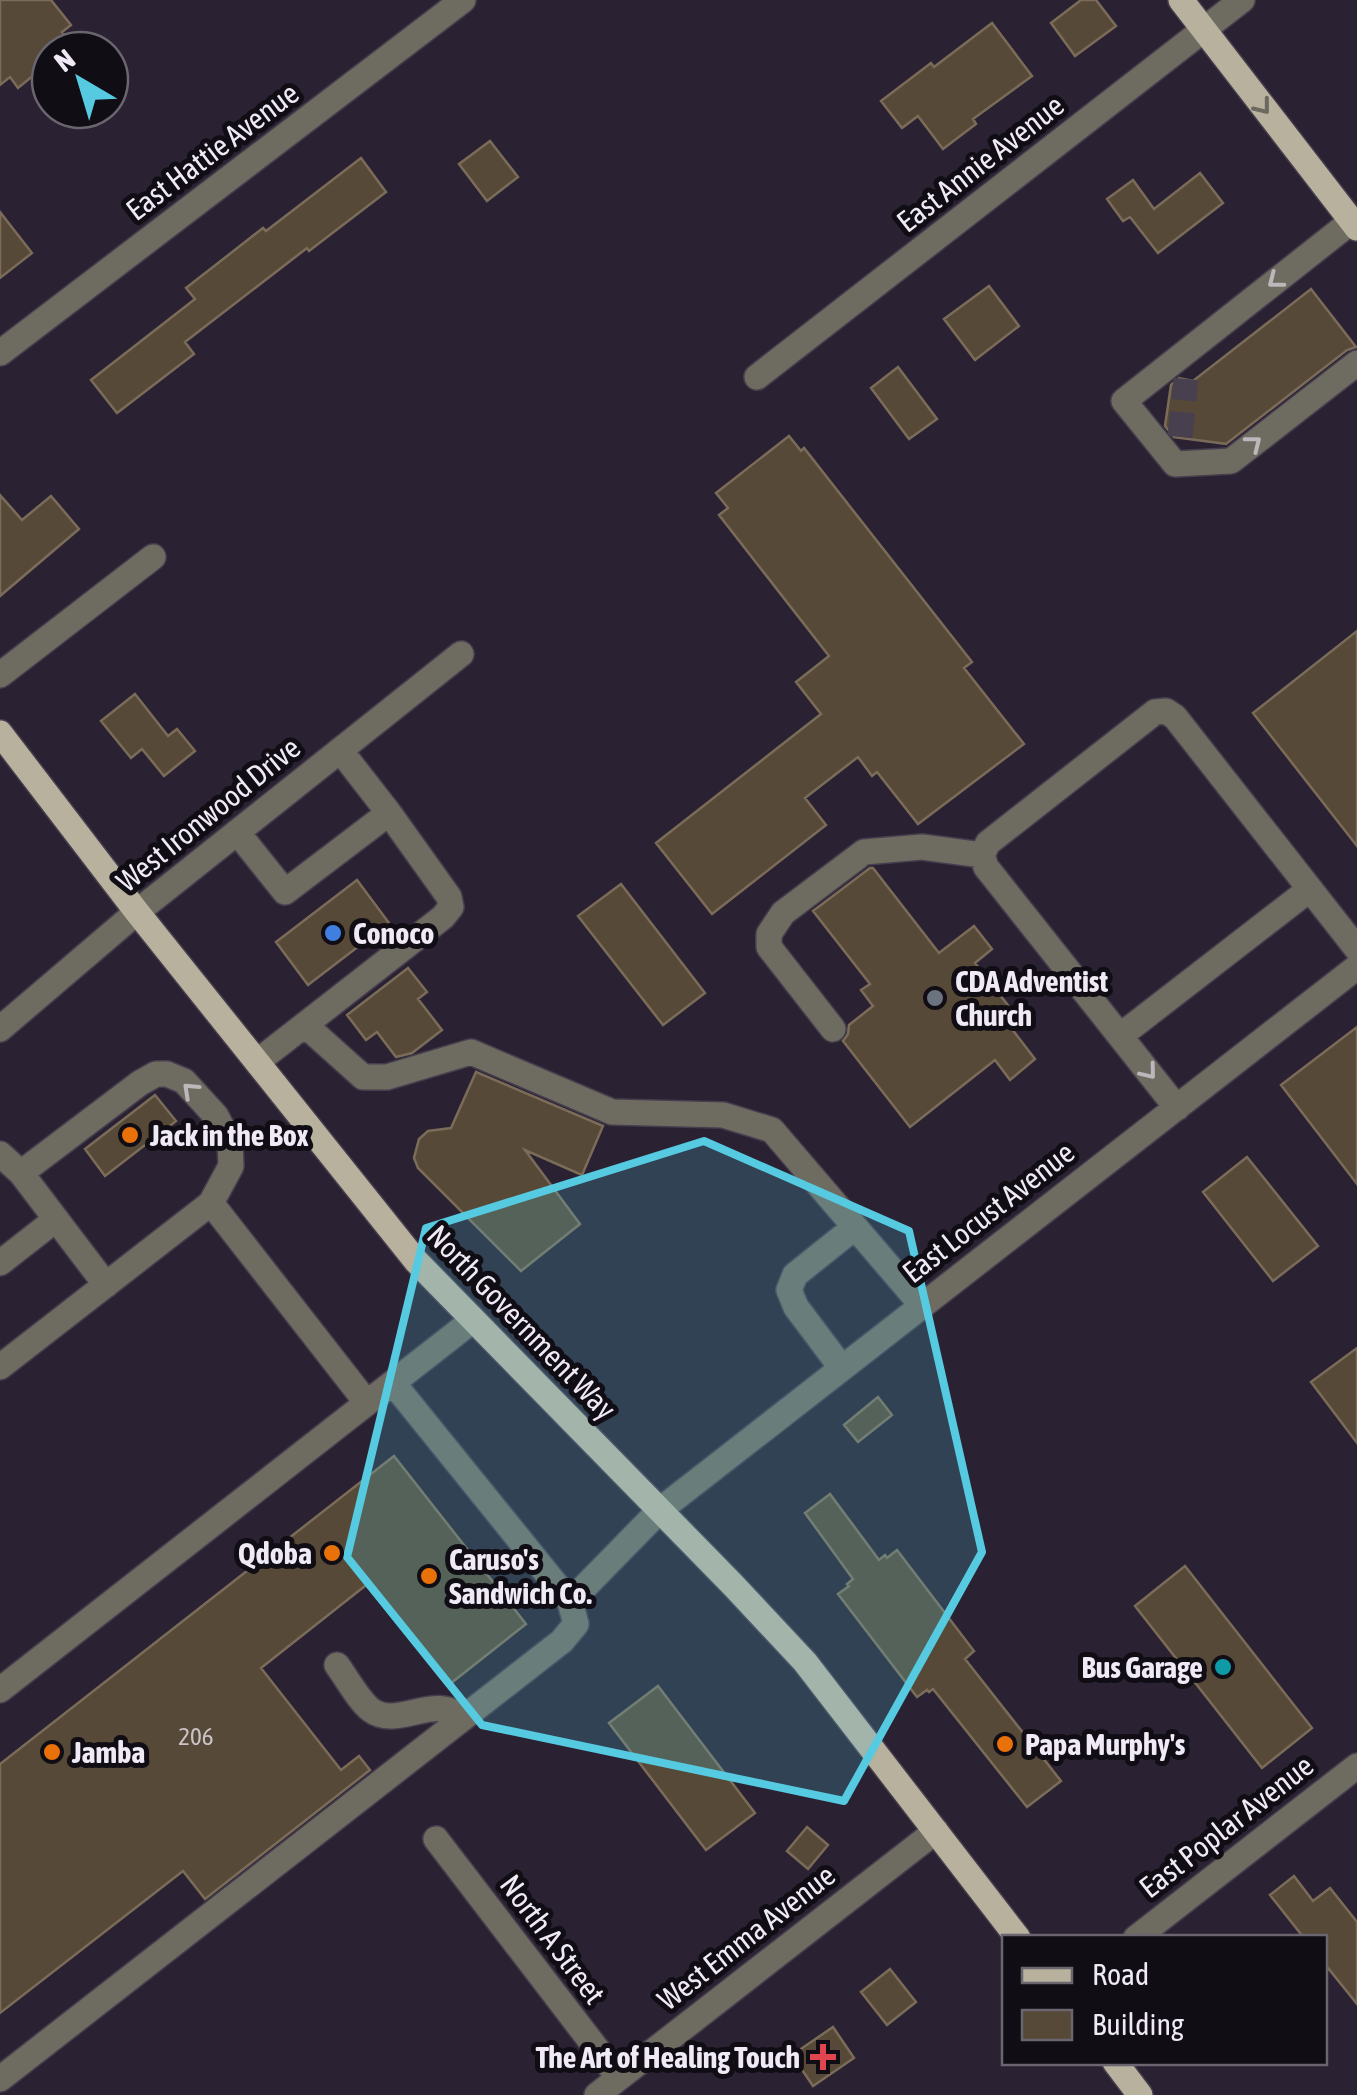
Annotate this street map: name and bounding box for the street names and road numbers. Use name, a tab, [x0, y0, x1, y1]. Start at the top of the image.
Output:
street label: East Hattie Avenue	[119, 75, 305, 227]
street label: East Annie Avenue	[890, 88, 1070, 238]
street label: West Ironwood Drive	[110, 730, 306, 898]
street label: East Locust Avenue	[896, 1135, 1080, 1289]
street label: North Government Way	[421, 1218, 623, 1426]
street label: East Poplar Avenue	[1133, 1748, 1319, 1904]
street label: West Emma Avenue	[651, 1857, 841, 2017]
street label: North A Street	[494, 1868, 612, 2010]

